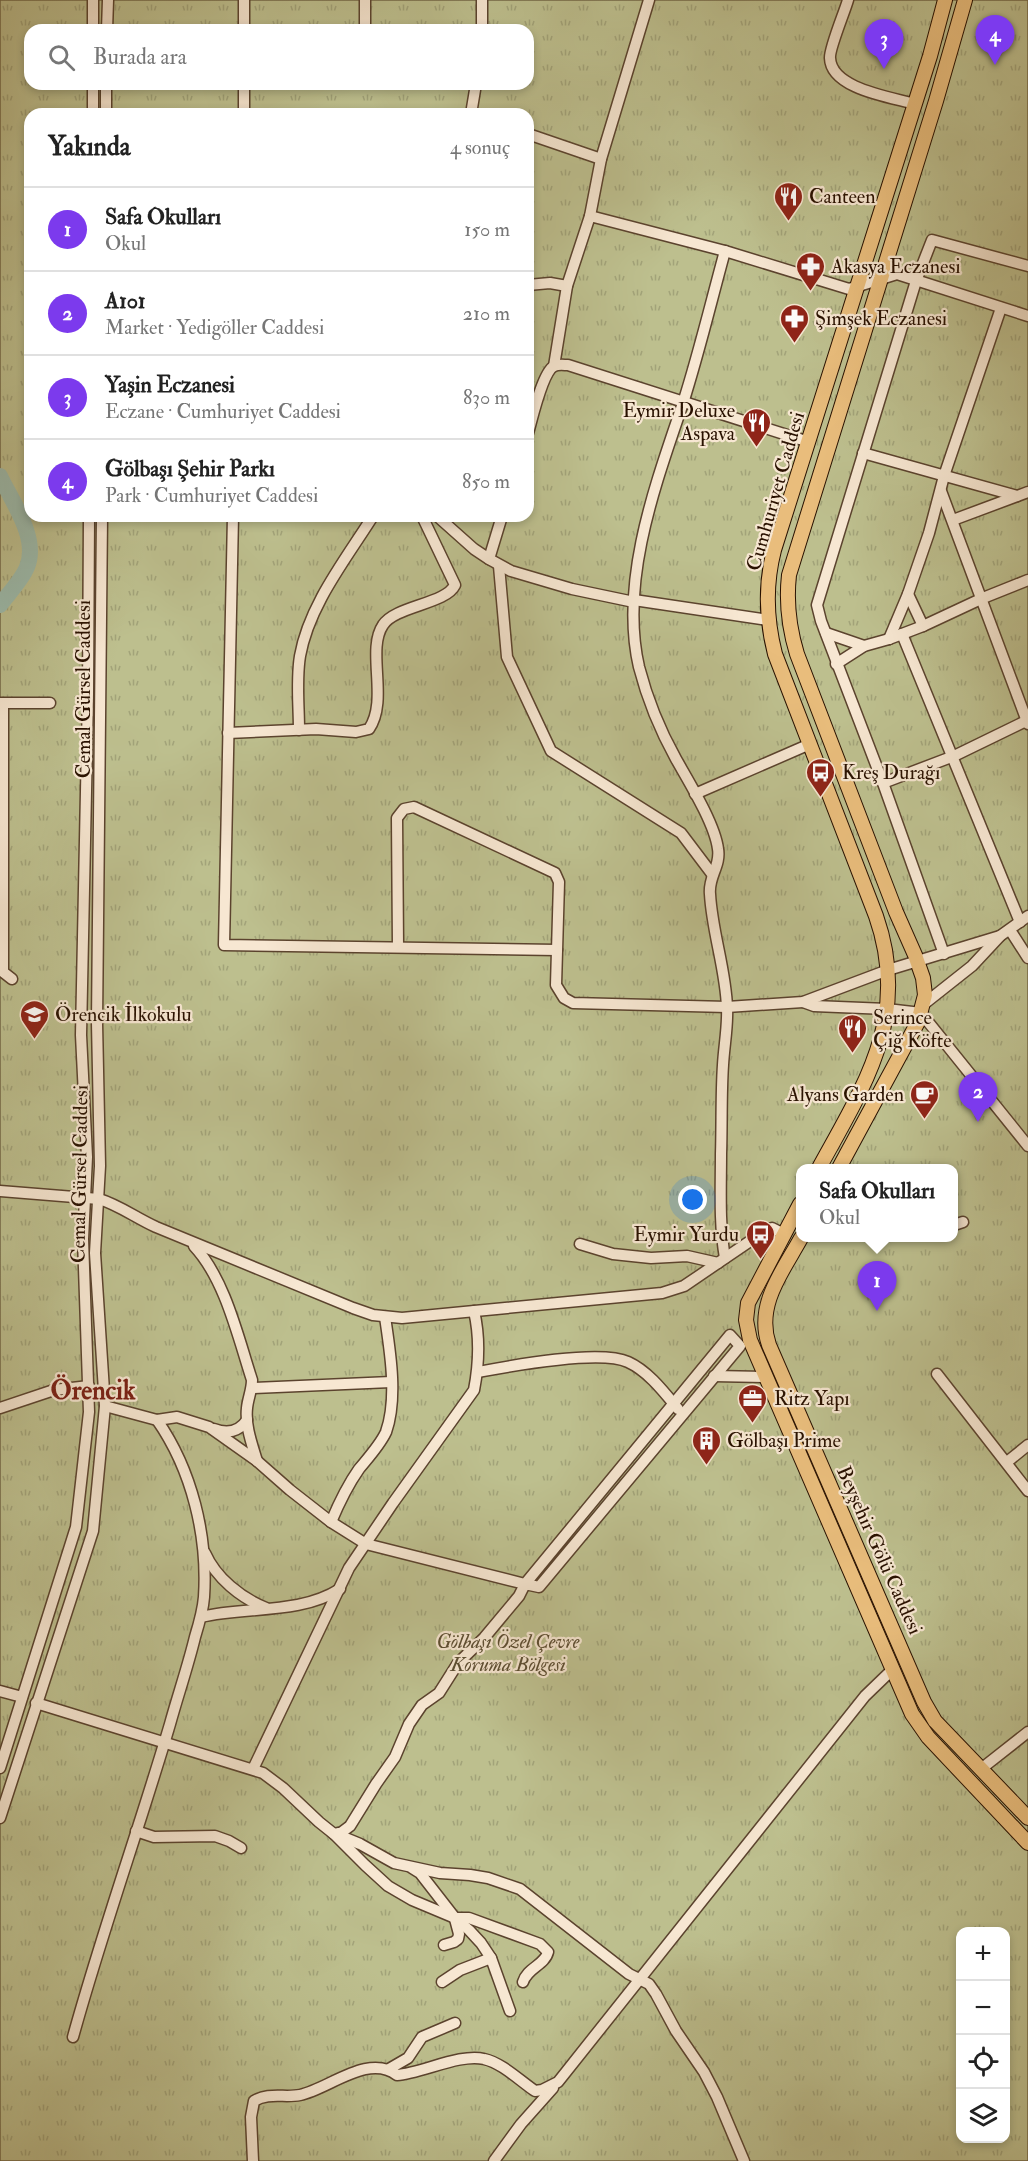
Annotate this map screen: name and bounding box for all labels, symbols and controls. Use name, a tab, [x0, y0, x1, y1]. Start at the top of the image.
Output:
pin: 4	[976, 16, 1014, 65]
pin: 3	[864, 20, 904, 69]
search box	[24, 24, 534, 90]
icon: search	[45, 41, 78, 74]
text: Burada ara	[93, 43, 187, 71]
text: Yakında	[48, 131, 130, 163]
text: 4 sonuç	[450, 135, 510, 160]
restaurant icon: Canteen	[772, 180, 804, 222]
place label: Canteen	[809, 184, 876, 209]
text: Safa Okulları	[105, 203, 221, 231]
text: 1	[64, 217, 71, 242]
text: 150 m	[464, 217, 510, 242]
text: Okul	[105, 231, 146, 256]
pharmacy icon: Akasya Eczanesi	[794, 250, 826, 292]
place label: Akasya Eczanesi	[830, 254, 961, 279]
text: A101	[105, 287, 146, 315]
text: 2	[62, 301, 73, 326]
text: 210 m	[463, 301, 510, 326]
pharmacy icon: Şimşek Eczanesi	[778, 302, 810, 344]
place label: Şimşek Eczanesi	[815, 306, 947, 331]
text: Market · Yedigöller Caddesi	[105, 315, 324, 340]
text: Yaşin Eczanesi	[105, 371, 235, 399]
text: 3	[64, 385, 71, 410]
text: 830 m	[463, 385, 510, 410]
place label: Eymir Deluxe Aspava	[622, 398, 736, 447]
text: Eczane · Cumhuriyet Caddesi	[105, 399, 341, 424]
restaurant icon: Eymir Deluxe Aspava	[740, 406, 772, 448]
street label: Cumhuriyet Caddesi	[741, 409, 810, 574]
text: Gölbaşı Şehir Parkı	[105, 455, 275, 483]
text: 4	[62, 469, 73, 494]
text: 850 m	[462, 469, 510, 494]
text: Park · Cumhuriyet Caddesi	[105, 483, 318, 508]
street label: Cemal Gürsel Caddesi	[71, 600, 96, 778]
bus stop icon: Kreş Durağı	[805, 756, 837, 798]
place label: Kreş Durağı	[842, 760, 940, 785]
school or university icon: Örencik İlkokulu	[18, 998, 50, 1040]
place label: Örencik İlkokulu	[55, 1002, 192, 1027]
place label: Serince Çiğ Köfte	[873, 1005, 952, 1053]
restaurant icon: Serince Çiğ Köfte	[836, 1012, 868, 1054]
pin: 2	[958, 1072, 998, 1122]
cafe icon: Alyans Garden	[909, 1078, 941, 1120]
place label: Alyans Garden	[786, 1082, 904, 1107]
street label: Cemal Gürsel Caddesi	[65, 1085, 94, 1263]
popup	[796, 1164, 958, 1242]
text: Safa Okulları	[819, 1177, 935, 1205]
your location	[678, 1185, 707, 1214]
text: Okul	[819, 1205, 860, 1230]
bus stop icon: Eymir Yurdu	[744, 1218, 776, 1260]
place label: Eymir Yurdu	[634, 1222, 739, 1247]
pin: 1	[858, 1262, 896, 1311]
district label: Örencik	[51, 1374, 136, 1407]
office icon: Ritz Yapı	[737, 1382, 769, 1424]
place label: Ritz Yapı	[774, 1386, 850, 1412]
building icon: Gölbaşı Prime	[690, 1424, 722, 1466]
place label: Gölbaşı Prime	[727, 1428, 841, 1453]
street label: Beyşehir Gölü Caddesi	[831, 1462, 928, 1638]
park label: Gölbaşı Özel Çevre Koruma Bölgesi	[437, 1629, 580, 1677]
map controls	[956, 1927, 1010, 2143]
button: +	[956, 1927, 1010, 1981]
button: −	[956, 1981, 1010, 2035]
button: locate	[956, 2035, 1010, 2089]
button: layers	[956, 2089, 1010, 2143]

